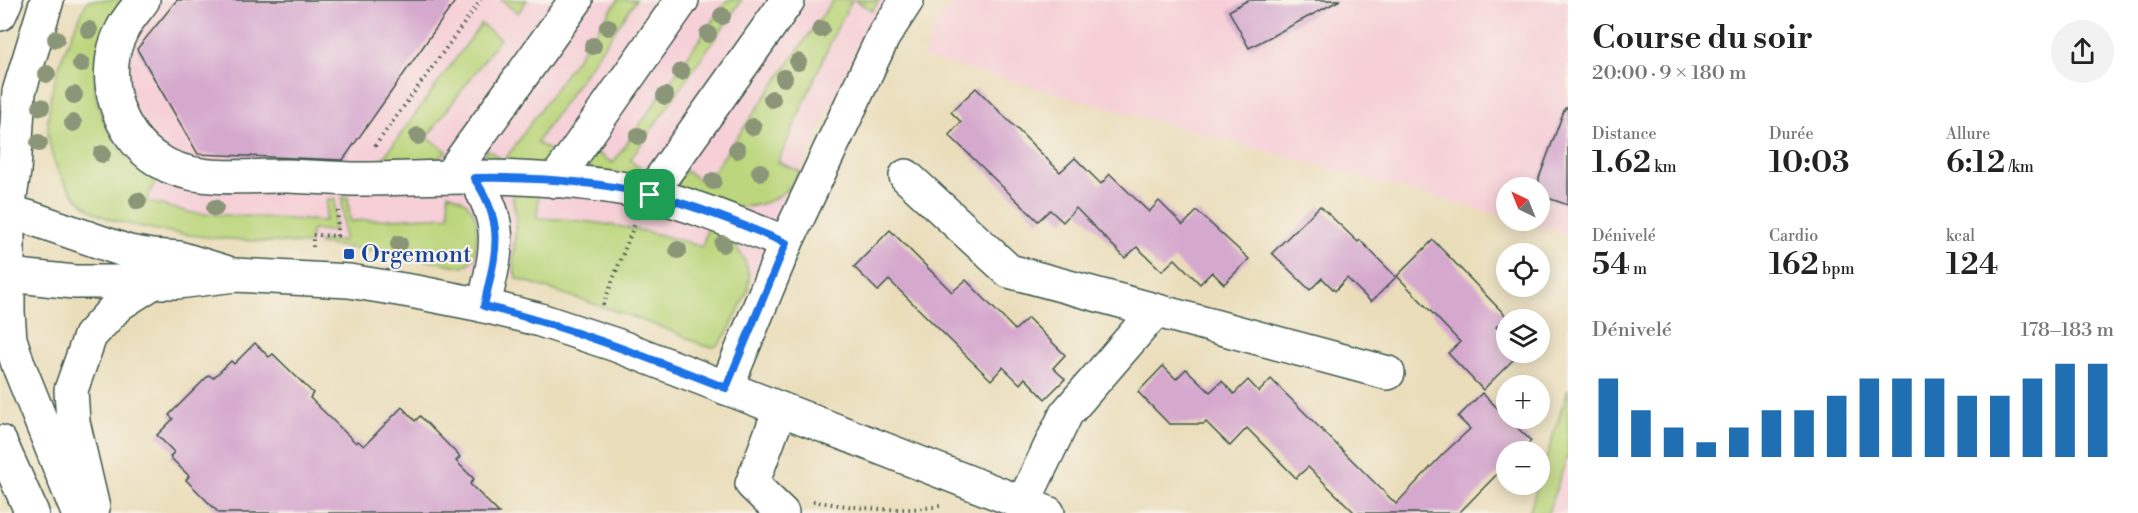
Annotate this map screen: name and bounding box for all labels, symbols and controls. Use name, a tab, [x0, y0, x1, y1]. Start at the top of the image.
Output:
text: Course du soir	[1592, 18, 1813, 59]
button: share	[2051, 20, 2114, 83]
text: 20:00 · 9 × 180 m	[1592, 61, 1747, 86]
text: Distance	[1592, 124, 1657, 144]
text: Durée	[1769, 124, 1814, 144]
text: Allure	[1946, 124, 1990, 144]
text: 1.62	[1592, 144, 1651, 182]
text: 10:03	[1769, 144, 1850, 182]
text: 6:12	[1946, 144, 2005, 182]
text: km	[1651, 157, 1677, 177]
text: /km	[2005, 157, 2034, 177]
pin	[624, 169, 675, 220]
north arrow	[1496, 177, 1550, 231]
map controls	[1496, 177, 1550, 495]
icon: arrive	[633, 178, 666, 211]
text: Dénivelé	[1592, 226, 1656, 246]
text: Cardio	[1769, 226, 1818, 246]
text: kcal	[1946, 226, 1975, 246]
place label: Orgemont	[361, 240, 472, 270]
button: locate	[1496, 243, 1550, 297]
text: 54	[1592, 246, 1630, 284]
text: 162	[1769, 246, 1819, 284]
text: 124	[1946, 246, 1998, 284]
marker: Orgemont	[342, 247, 356, 261]
text: m	[1630, 259, 1647, 279]
text: bpm	[1819, 259, 1854, 279]
button: layers	[1496, 309, 1550, 363]
text: Dénivelé	[1592, 318, 1672, 343]
text: 178–183 m	[2021, 318, 2114, 343]
button: +	[1496, 375, 1550, 429]
button: −	[1496, 441, 1550, 495]

